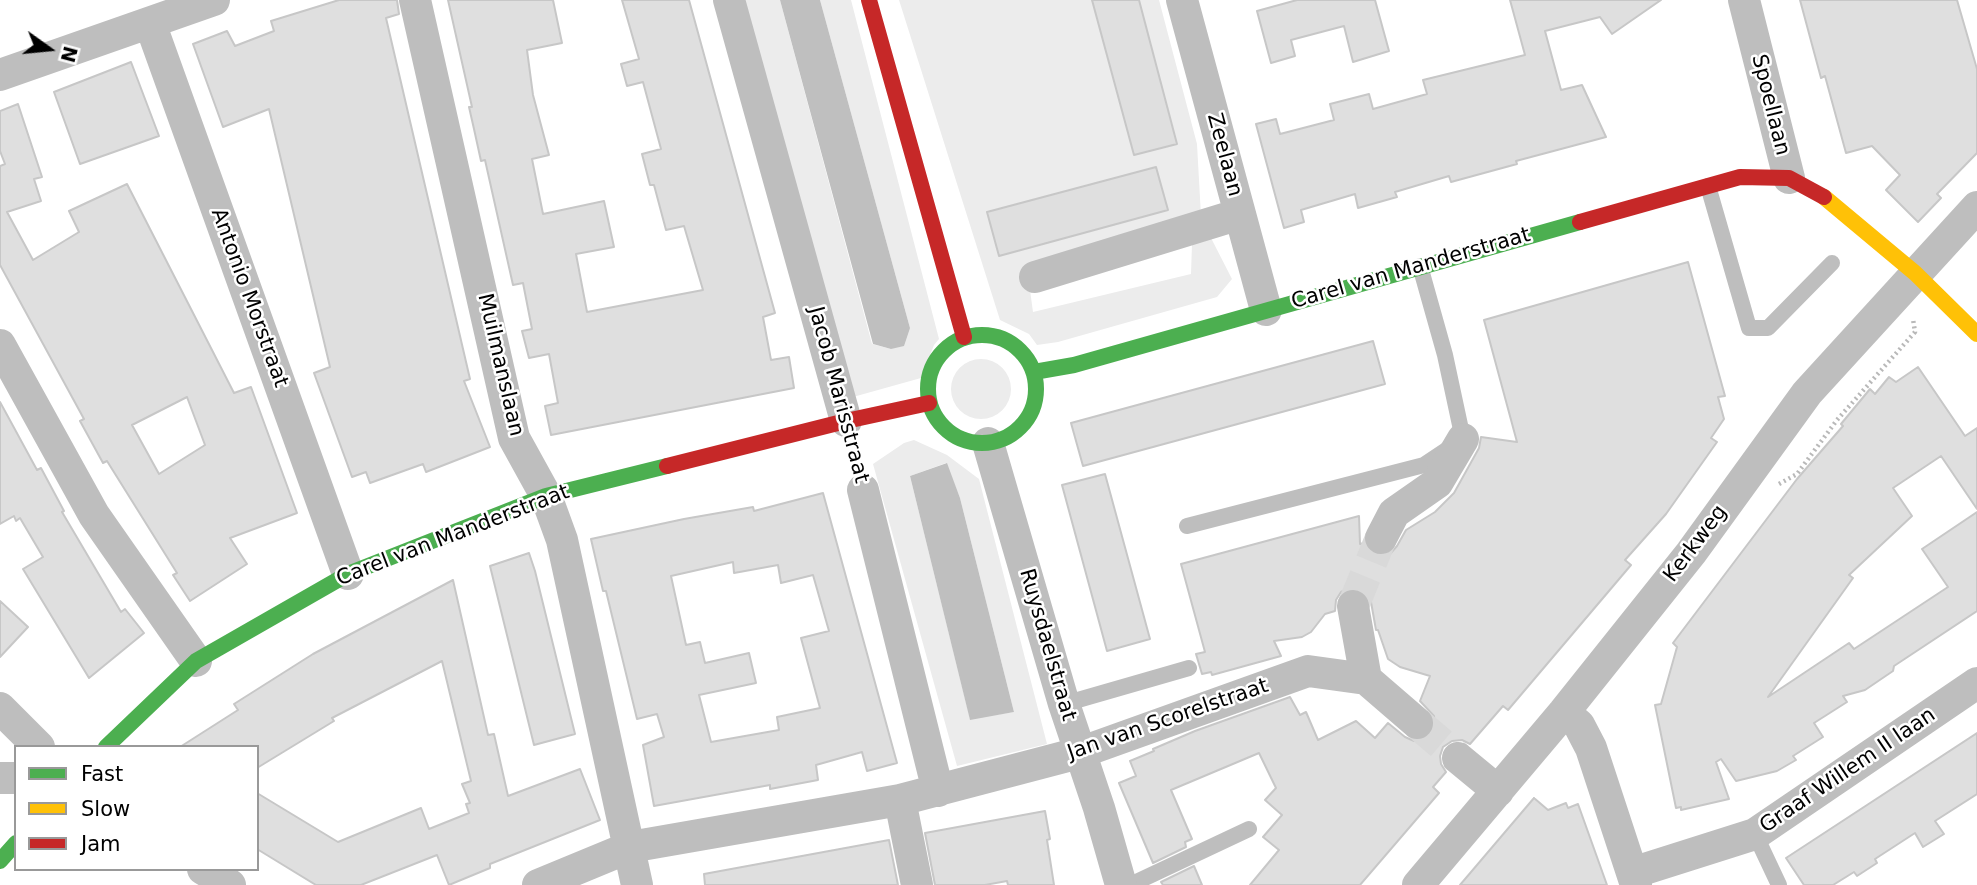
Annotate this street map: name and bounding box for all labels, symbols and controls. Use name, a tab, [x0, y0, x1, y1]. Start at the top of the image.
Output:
north arrow	[14, 14, 84, 84]
text: N	[57, 44, 82, 65]
street label: Spoellaan	[1745, 52, 1795, 158]
street label: Zeelaan	[1201, 111, 1247, 199]
street label: Antonio Morstraat	[205, 205, 293, 391]
street label: Carel van Manderstraat	[1289, 223, 1533, 315]
street label: Muilmanslaan	[471, 291, 529, 439]
street label: Jacob Marisstraat	[802, 304, 874, 486]
street label: Carel van Manderstraat	[333, 480, 573, 592]
street label: Kerkweg	[1659, 501, 1733, 587]
street label: Ruysdaelstraat	[1013, 566, 1081, 724]
street label: Jan van Scorelstraat	[1064, 674, 1272, 766]
street label: Graaf Willem II laan	[1755, 703, 1941, 839]
legend	[14, 745, 259, 871]
text: Fast	[81, 762, 123, 786]
text: Slow	[81, 797, 130, 821]
text: Jam	[81, 832, 121, 856]

